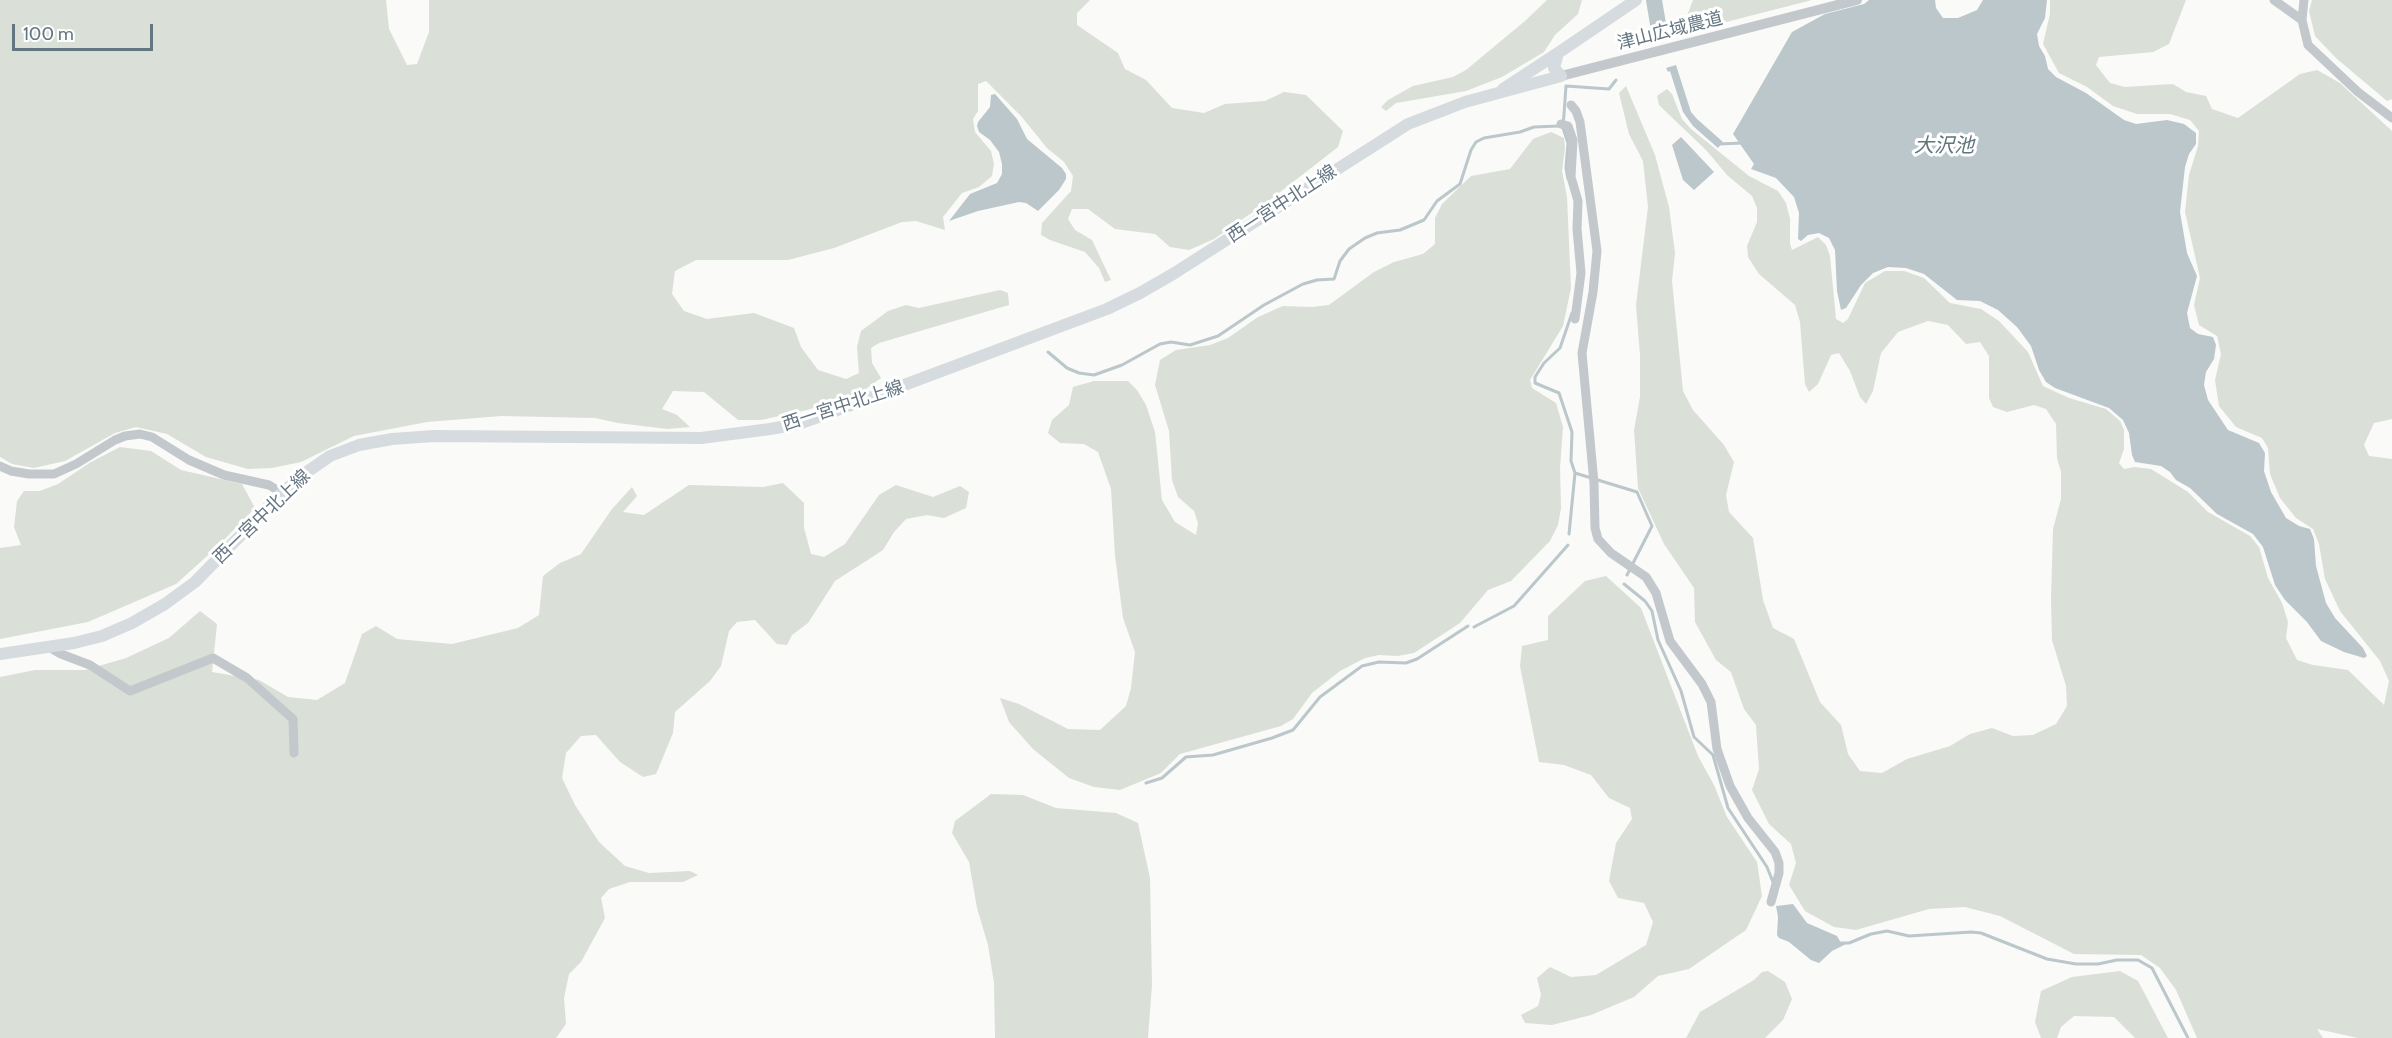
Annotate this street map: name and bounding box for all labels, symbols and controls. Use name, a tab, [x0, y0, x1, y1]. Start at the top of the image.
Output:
street label: 津山広域農道	[1615, 7, 1725, 55]
scale bar	[15, 12, 156, 50]
text: 100 m	[23, 23, 74, 45]
water label: 大沢池	[1914, 134, 1974, 158]
street label: 西一宮中北上線	[1223, 161, 1341, 247]
street label: 西一宮中北上線	[780, 376, 906, 436]
street label: 西一宮中北上線	[209, 465, 315, 569]

